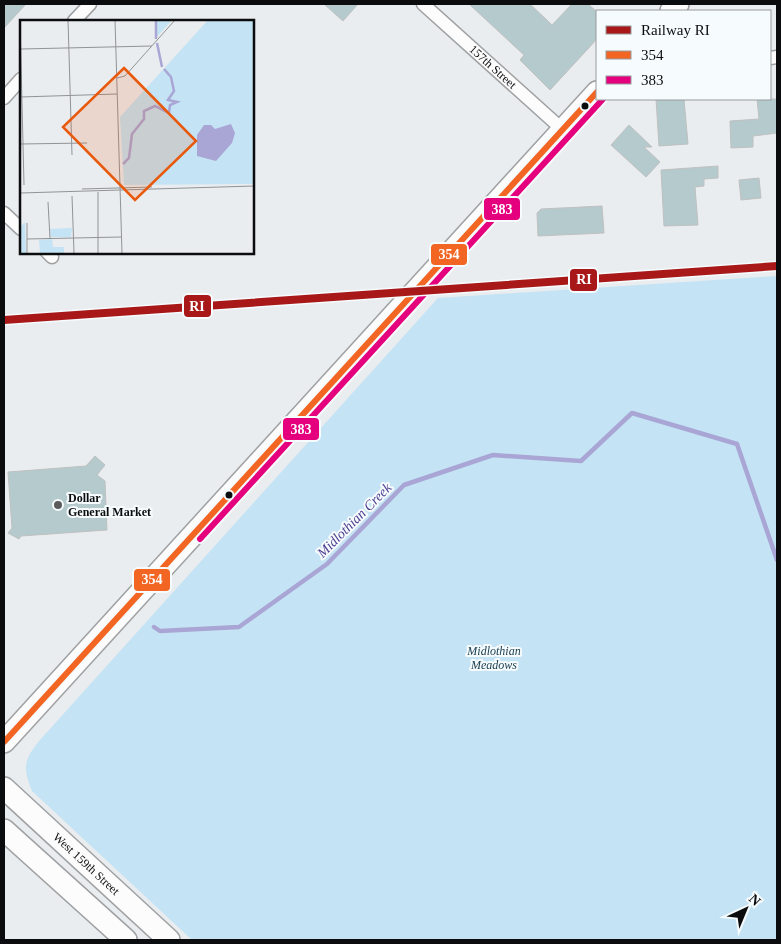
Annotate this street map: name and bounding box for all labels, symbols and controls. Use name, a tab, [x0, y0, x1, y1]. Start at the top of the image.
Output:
legend	[596, 10, 771, 100]
inset map	[20, 20, 254, 254]
text: Railway RI	[641, 22, 710, 38]
street label: 157th Street	[466, 42, 520, 92]
text: 354	[641, 47, 664, 63]
text: 383	[641, 72, 664, 88]
unlabelled marker	[580, 101, 590, 111]
line badge: 383	[483, 197, 521, 221]
text: 383	[492, 202, 513, 217]
line badge: 354	[430, 243, 468, 266]
text: 354	[439, 247, 460, 262]
line badge: RI	[569, 268, 598, 292]
text: RI	[576, 272, 592, 287]
line badge: RI	[183, 294, 212, 318]
text: RI	[189, 299, 205, 314]
line badge: 383	[282, 417, 320, 441]
text: 383	[291, 422, 312, 437]
water label: Midlothian Creek	[313, 480, 395, 561]
unlabelled marker	[224, 490, 234, 500]
place label: Dollar General Market	[68, 491, 151, 519]
marker: Dollar General Market	[52, 499, 64, 511]
line badge: 354	[133, 568, 171, 592]
text: 354	[142, 572, 163, 587]
park label: Midlothian Meadows	[466, 644, 521, 672]
street label: West 159th Street	[50, 830, 123, 898]
north arrow	[721, 884, 771, 934]
text: N	[746, 891, 764, 909]

